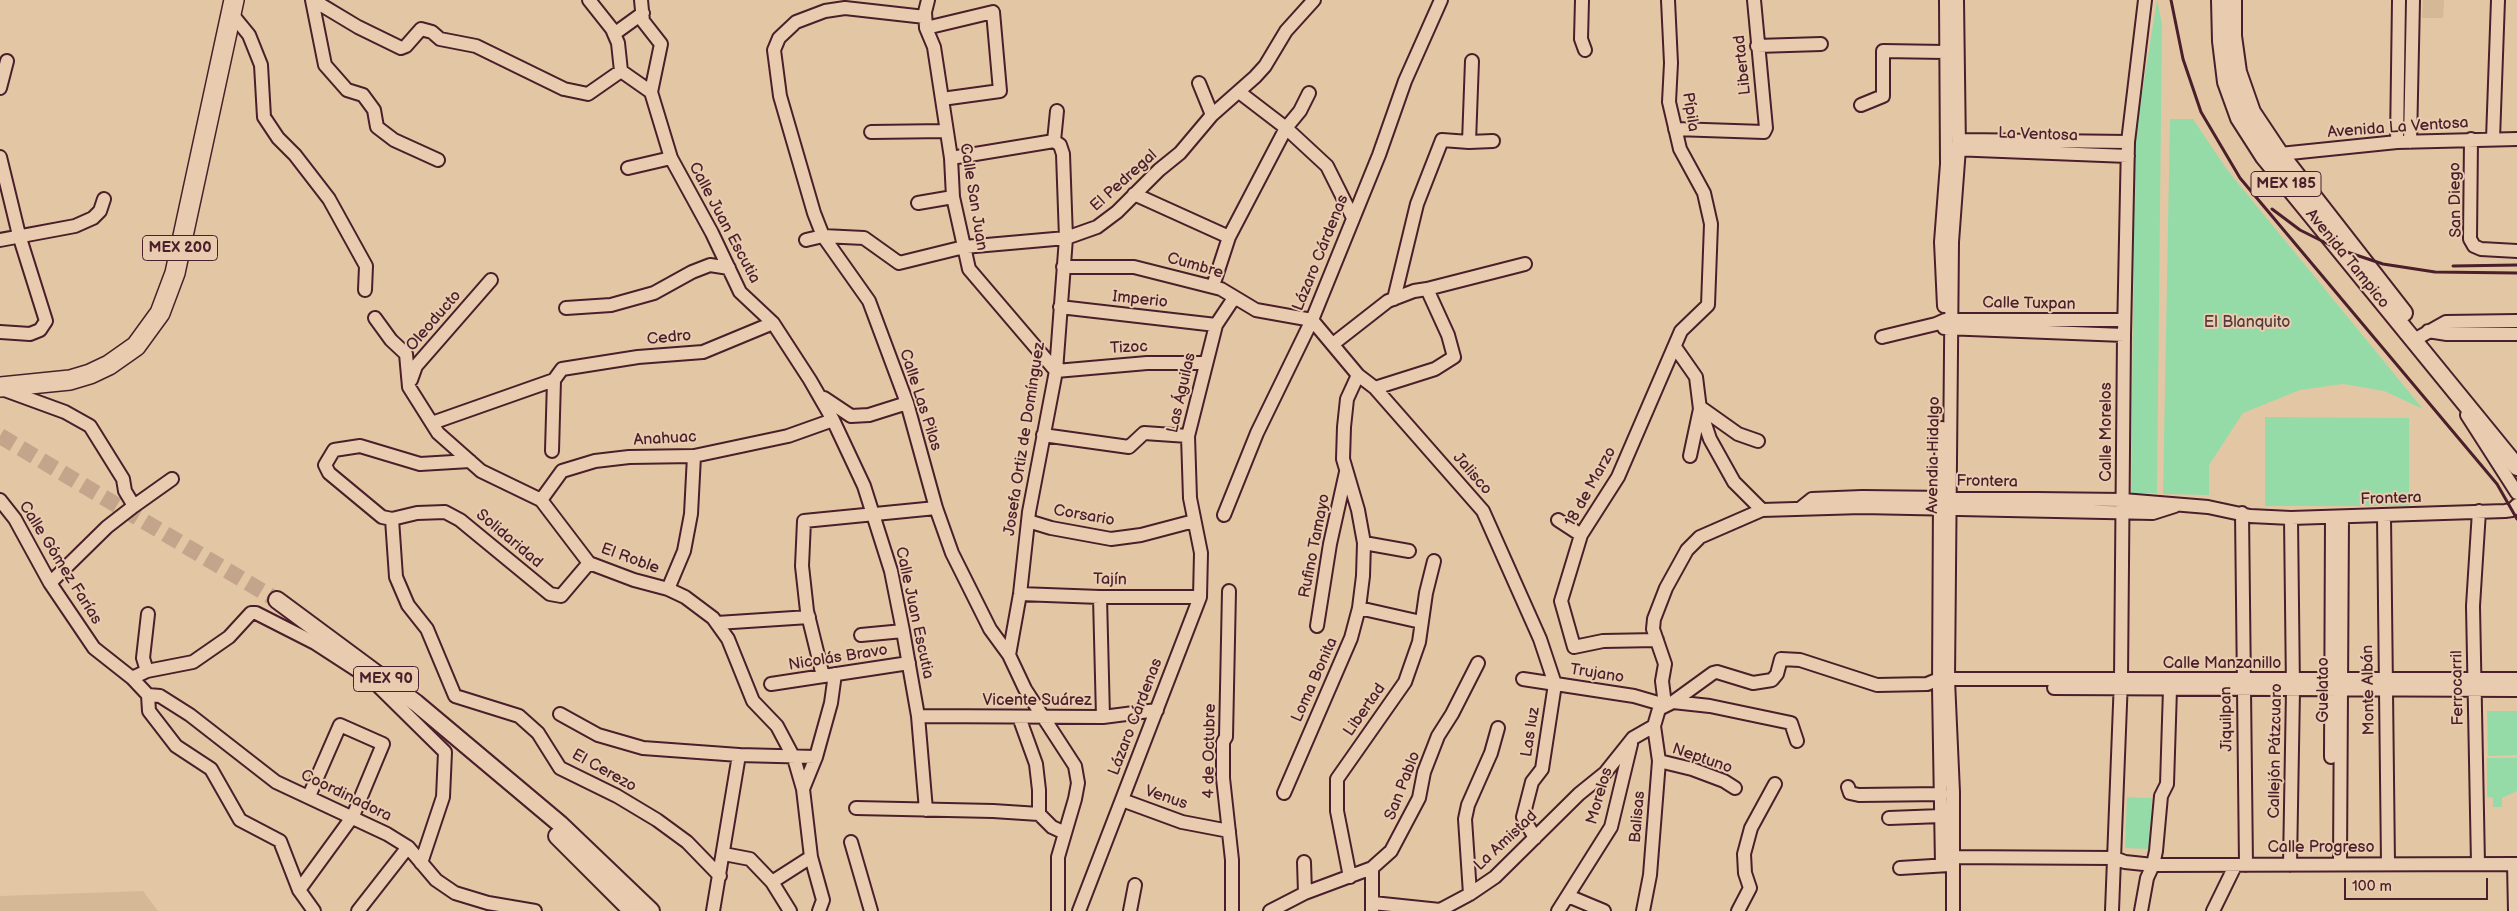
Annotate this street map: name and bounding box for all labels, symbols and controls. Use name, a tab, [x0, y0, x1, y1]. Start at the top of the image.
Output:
street label: Libertad	[1730, 34, 1756, 96]
street label: Pípila	[1677, 91, 1703, 133]
street label: Avenida La Ventosa	[2327, 113, 2469, 143]
street label: La Ventosa	[1998, 124, 2078, 146]
street label: Calle San Juan	[955, 142, 991, 252]
street label: El Pedregal	[1087, 146, 1161, 216]
street label: Calle Juan Escutia	[684, 159, 764, 287]
street label: San Diego	[2446, 162, 2466, 238]
road number: MEX 185	[2251, 172, 2321, 196]
street label: Lázaro Cárdenas	[1289, 192, 1353, 314]
street label: Avenida Tampico	[2301, 205, 2393, 313]
road number: MEX 200	[142, 236, 218, 260]
street label: Cumbre	[1165, 249, 1225, 283]
street label: Oleoducto	[402, 287, 466, 355]
street label: Imperio	[1111, 288, 1169, 312]
street label: Calle Tuxpan	[1982, 294, 2076, 314]
park label: El Blanquito	[2204, 313, 2290, 333]
street label: Cedro	[646, 326, 692, 350]
street label: Tizoc	[1110, 337, 1148, 359]
street label: Josefa Ortiz de Domínguez	[1000, 341, 1050, 537]
street label: Calle Las Pilas	[895, 347, 945, 453]
street label: Las Águilas	[1163, 351, 1201, 435]
street label: Calle Morelos	[2097, 382, 2117, 482]
street label: Avendia Hidalgo	[1923, 396, 1945, 514]
street label: Anahuac	[633, 428, 697, 450]
street label: 18 de Marzo	[1561, 444, 1621, 530]
street label: Jalisco	[1448, 449, 1496, 499]
street label: Frontera	[1956, 472, 2018, 492]
street label: Frontera	[2360, 488, 2422, 510]
street label: Rufino Tamayo	[1295, 492, 1335, 600]
street label: Calle Gómez Farías	[14, 498, 106, 628]
street label: Corsario	[1052, 501, 1116, 531]
street label: Solidaridad	[472, 506, 546, 572]
street label: El Roble	[598, 540, 662, 578]
street label: Calle Juan Escutia	[891, 545, 937, 681]
street label: Tajín	[1093, 570, 1127, 590]
street label: Loma Bonita	[1288, 635, 1342, 725]
street label: Nicolás Bravo	[787, 641, 889, 675]
street label: Monte Albán	[2359, 645, 2379, 735]
street label: Ferrocarril	[2448, 650, 2468, 726]
street label: Calle Manzanillo	[2163, 654, 2281, 674]
street label: Lázaro Cárdenas	[1105, 656, 1167, 778]
street label: Guelatao	[2314, 657, 2334, 723]
street label: Trujano	[1569, 660, 1625, 688]
road number: MEX 90	[354, 666, 418, 692]
street label: Libertad	[1340, 680, 1390, 740]
street label: Callejón Pátzcuaro	[2265, 683, 2287, 819]
street label: Jiquilpan	[2217, 686, 2237, 752]
street label: Vicente Suárez	[982, 691, 1092, 711]
street label: 4 de Octubre	[1200, 703, 1220, 799]
street label: Las luz	[1518, 706, 1544, 758]
street label: Neptuno	[1669, 740, 1735, 778]
street label: El Cerezo	[568, 745, 640, 797]
street label: San Pablo	[1381, 749, 1425, 823]
street label: Morelos	[1583, 765, 1617, 827]
street label: Coordinadora	[297, 766, 395, 826]
street label: Venus	[1142, 782, 1190, 814]
street label: Balisas	[1626, 790, 1650, 844]
street label: La Amistad	[1470, 807, 1542, 875]
street label: Calle Progreso	[2267, 838, 2375, 858]
scale bar	[2347, 868, 2491, 900]
text: 100 m	[2352, 877, 2392, 896]

